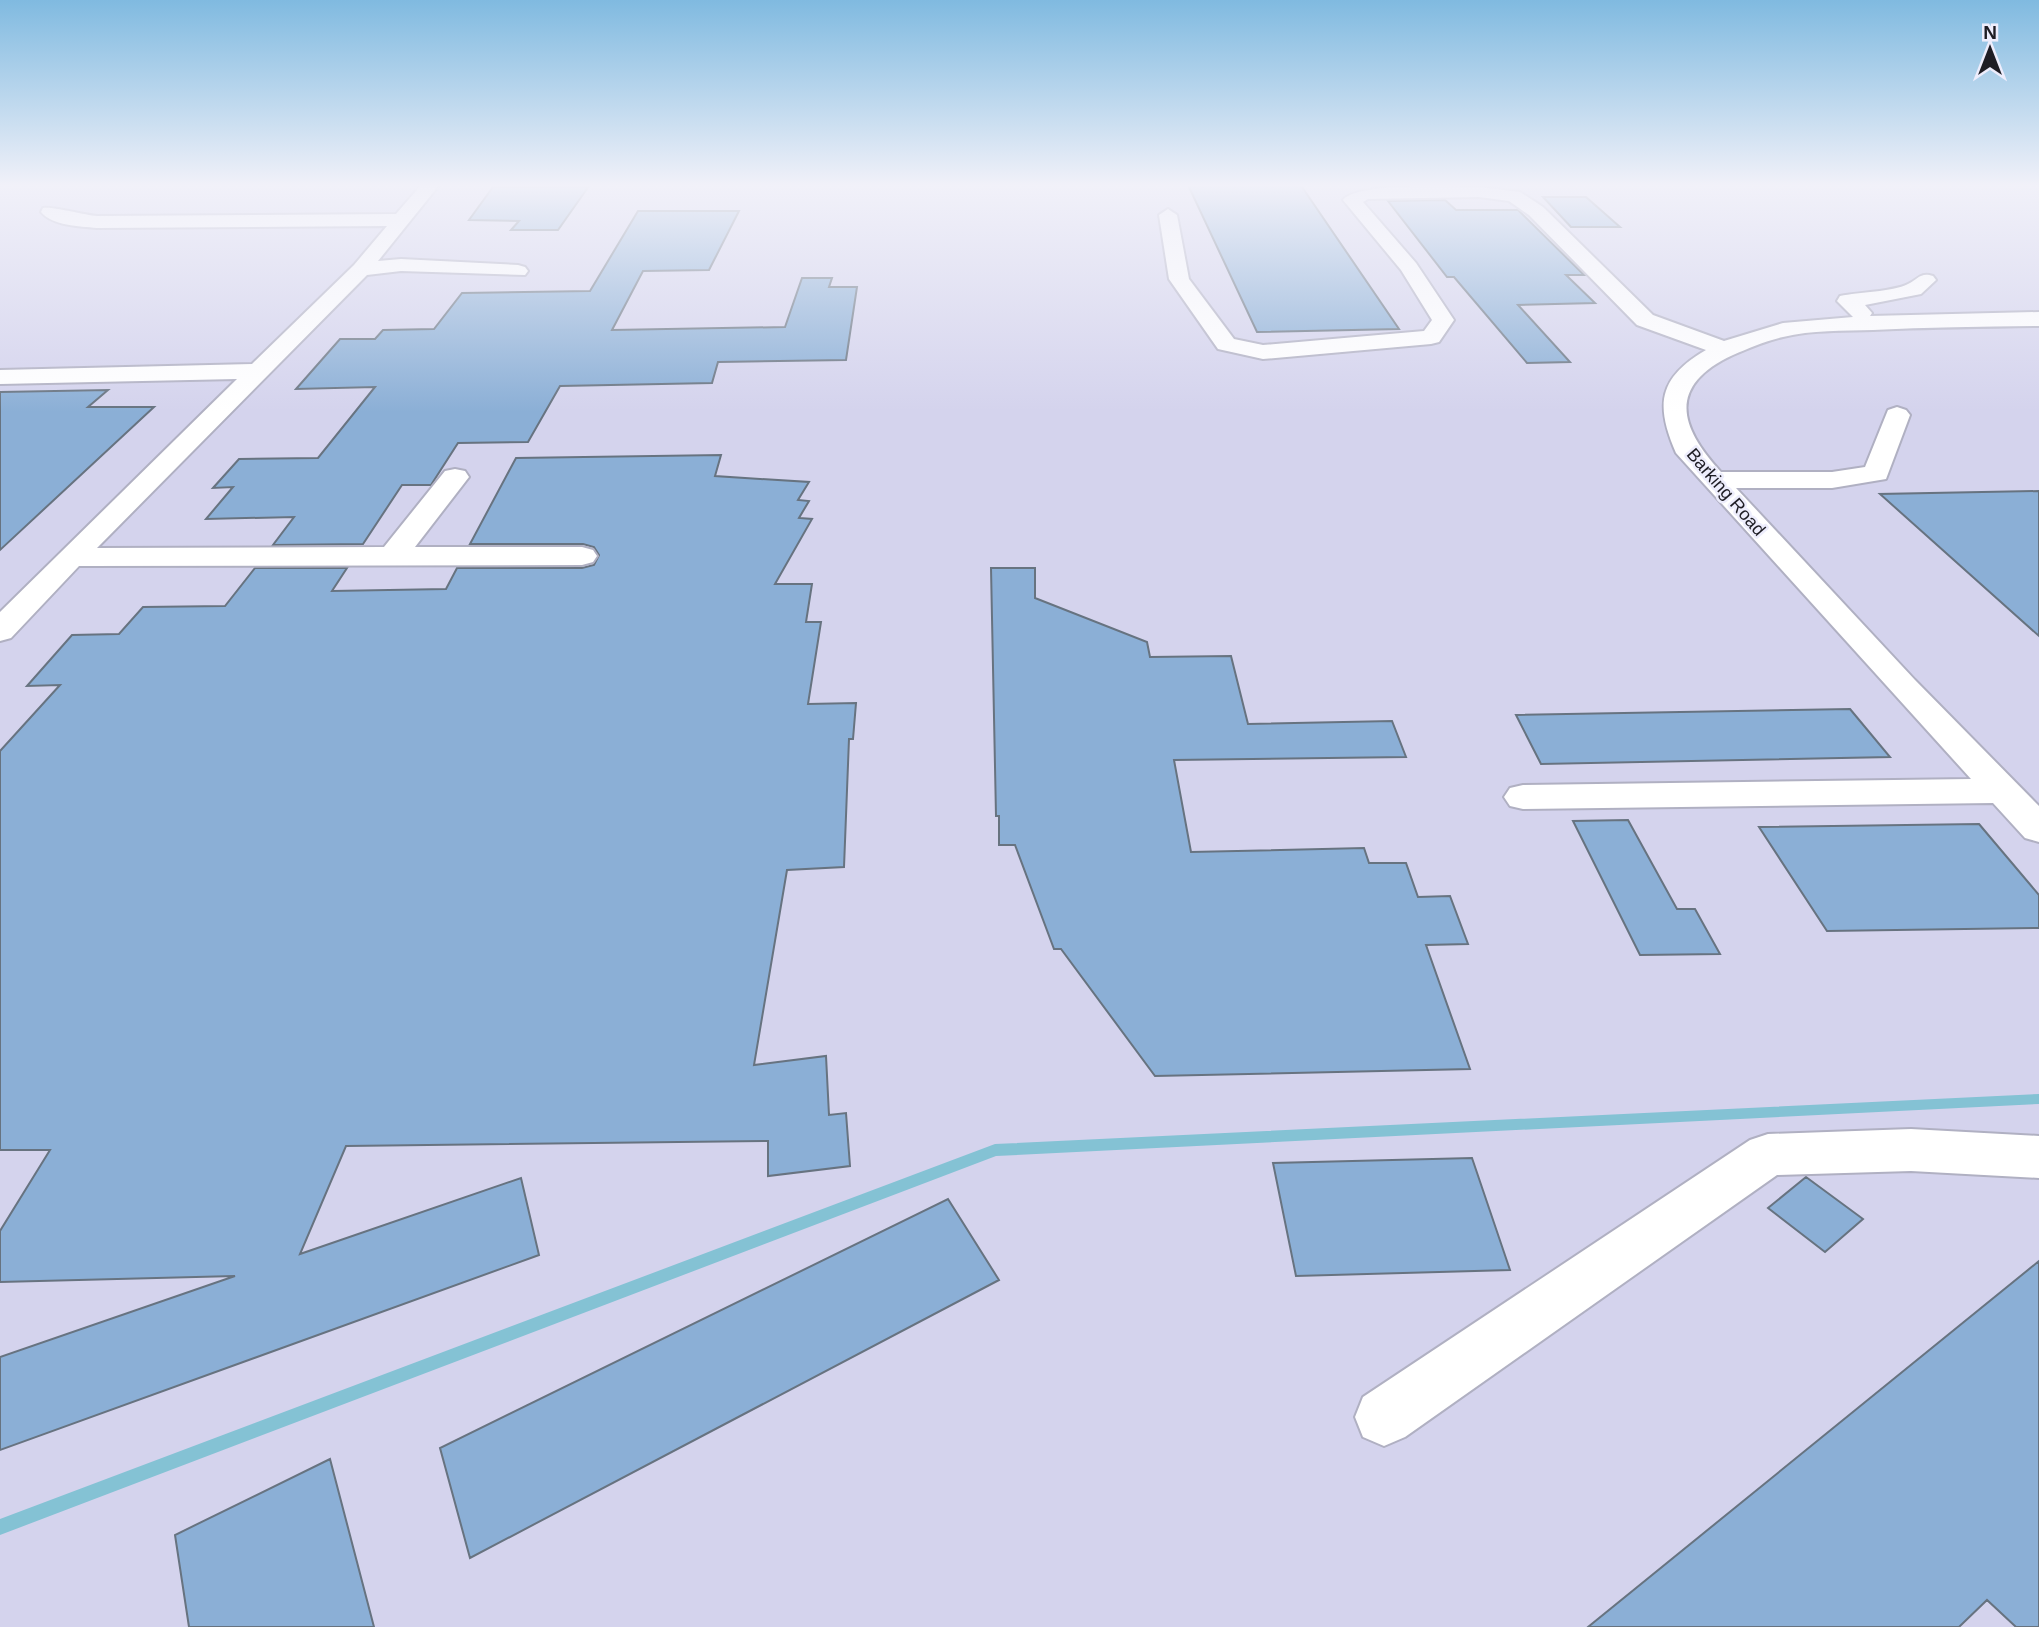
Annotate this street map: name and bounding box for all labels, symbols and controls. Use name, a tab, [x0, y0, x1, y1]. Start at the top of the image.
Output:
north arrow	[1955, 14, 2025, 84]
text: N	[1983, 22, 1997, 43]
street label: Barking Road	[1683, 444, 1769, 540]

